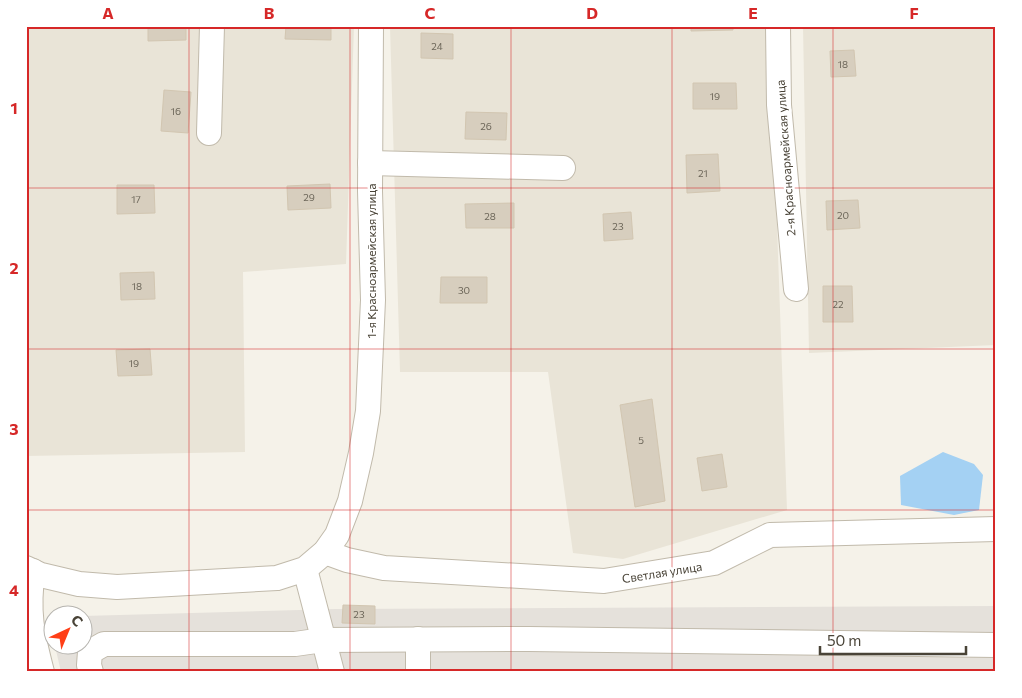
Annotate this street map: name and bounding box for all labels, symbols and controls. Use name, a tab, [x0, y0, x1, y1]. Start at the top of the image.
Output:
text: A	[102, 3, 114, 22]
text: B	[264, 3, 275, 22]
text: C	[425, 3, 436, 22]
text: D	[586, 3, 598, 22]
text: E	[748, 3, 758, 22]
text: F	[909, 3, 919, 22]
house number: 24	[431, 40, 443, 52]
house number: 18	[838, 58, 848, 70]
street label: 2-я Красноармейская улица	[773, 79, 797, 237]
house number: 19	[710, 90, 720, 102]
text: 1	[10, 98, 18, 117]
house number: 16	[171, 105, 181, 117]
house number: 26	[480, 120, 492, 132]
house number: 21	[698, 167, 708, 179]
street label: 1-я Красноармейская улица	[364, 184, 378, 339]
house number: 29	[303, 191, 315, 203]
house number: 17	[131, 193, 141, 205]
house number: 20	[837, 209, 849, 221]
house number: 28	[484, 210, 496, 222]
house number: 23	[612, 220, 624, 232]
text: 2	[9, 258, 19, 277]
house number: 18	[132, 280, 142, 292]
house number: 30	[458, 284, 470, 296]
house number: 22	[832, 298, 844, 310]
house number: 19	[129, 357, 139, 369]
text: 3	[9, 419, 19, 438]
house number: 5	[638, 434, 644, 446]
street label: Светлая улица	[621, 559, 703, 585]
text: 4	[9, 580, 19, 599]
north arrow	[42, 606, 92, 656]
house number: 23	[353, 608, 365, 620]
text: С	[68, 611, 87, 630]
scale bar	[820, 623, 966, 655]
text: 50 m	[827, 631, 861, 649]

